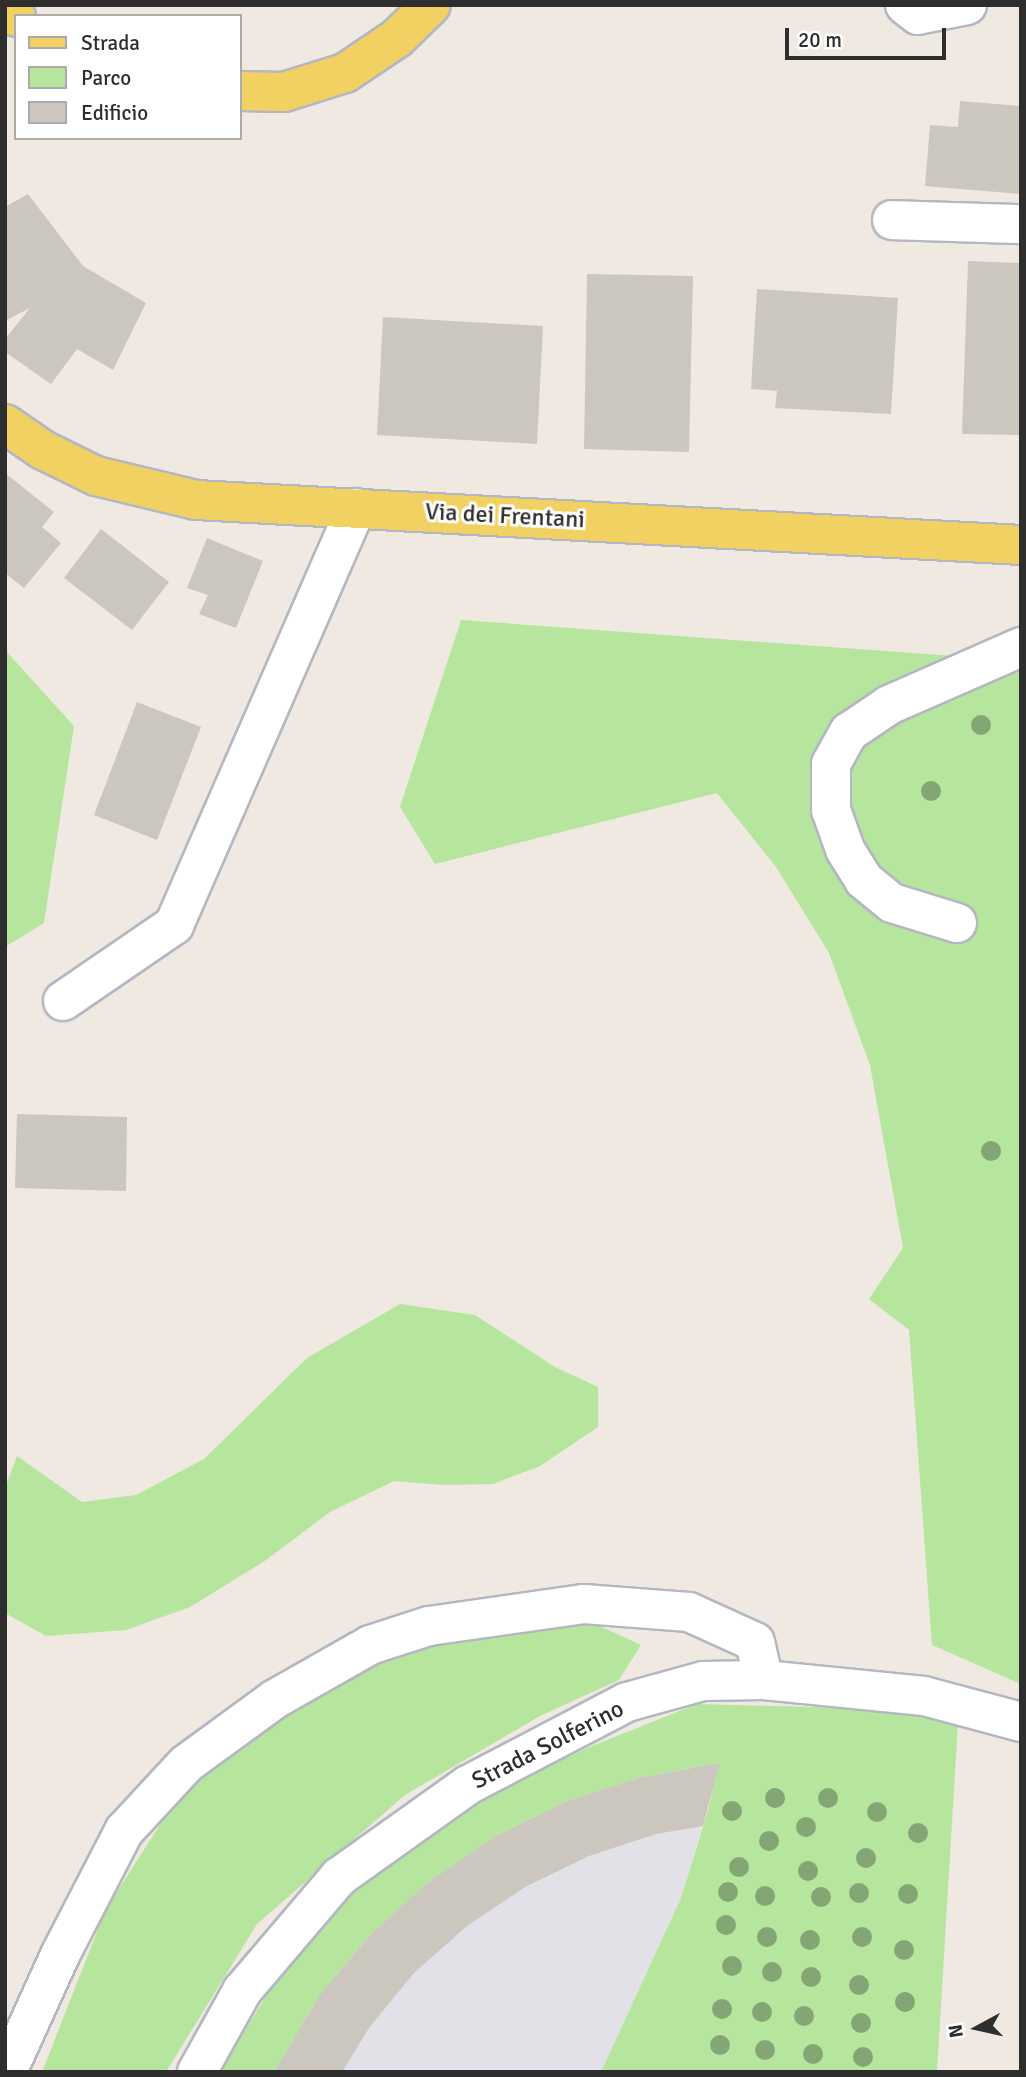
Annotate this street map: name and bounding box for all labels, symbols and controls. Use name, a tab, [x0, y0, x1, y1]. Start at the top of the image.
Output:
legend	[14, 14, 242, 140]
scale bar	[788, 14, 949, 58]
text: 20 m	[798, 27, 842, 53]
text: Strada	[81, 30, 140, 56]
text: Parco	[81, 65, 131, 91]
text: Edificio	[81, 100, 148, 126]
street label: Via dei Frentani	[424, 497, 586, 535]
street label: Strada Solferino	[467, 1694, 629, 1796]
north arrow	[942, 1993, 1012, 2063]
text: N	[943, 2023, 969, 2039]

